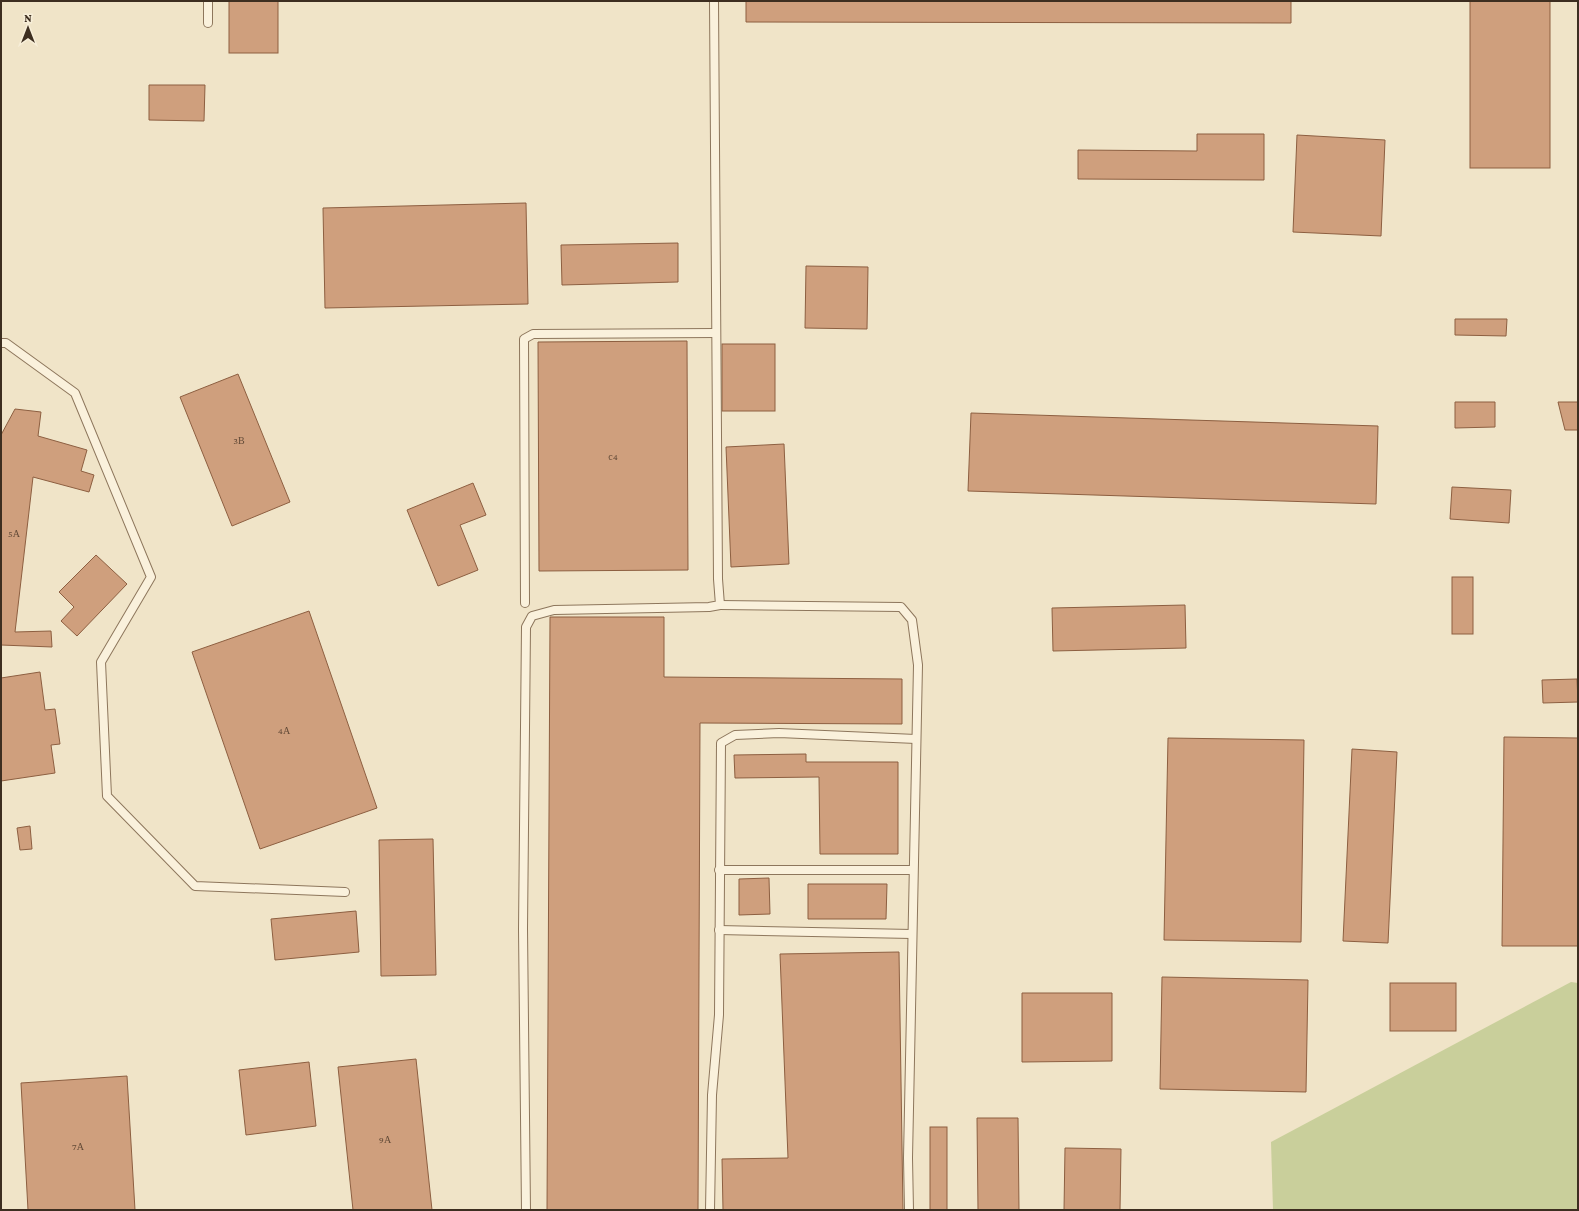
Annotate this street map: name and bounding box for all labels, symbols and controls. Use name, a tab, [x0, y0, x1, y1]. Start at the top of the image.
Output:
north arrow	[8, 8, 48, 48]
text: N	[24, 12, 32, 24]
house number: 3В	[233, 435, 245, 446]
house number: с4	[608, 451, 618, 462]
house number: 5А	[8, 528, 21, 539]
house number: 4А	[278, 725, 291, 736]
house number: 9А	[379, 1134, 392, 1145]
house number: 7А	[72, 1141, 85, 1152]

